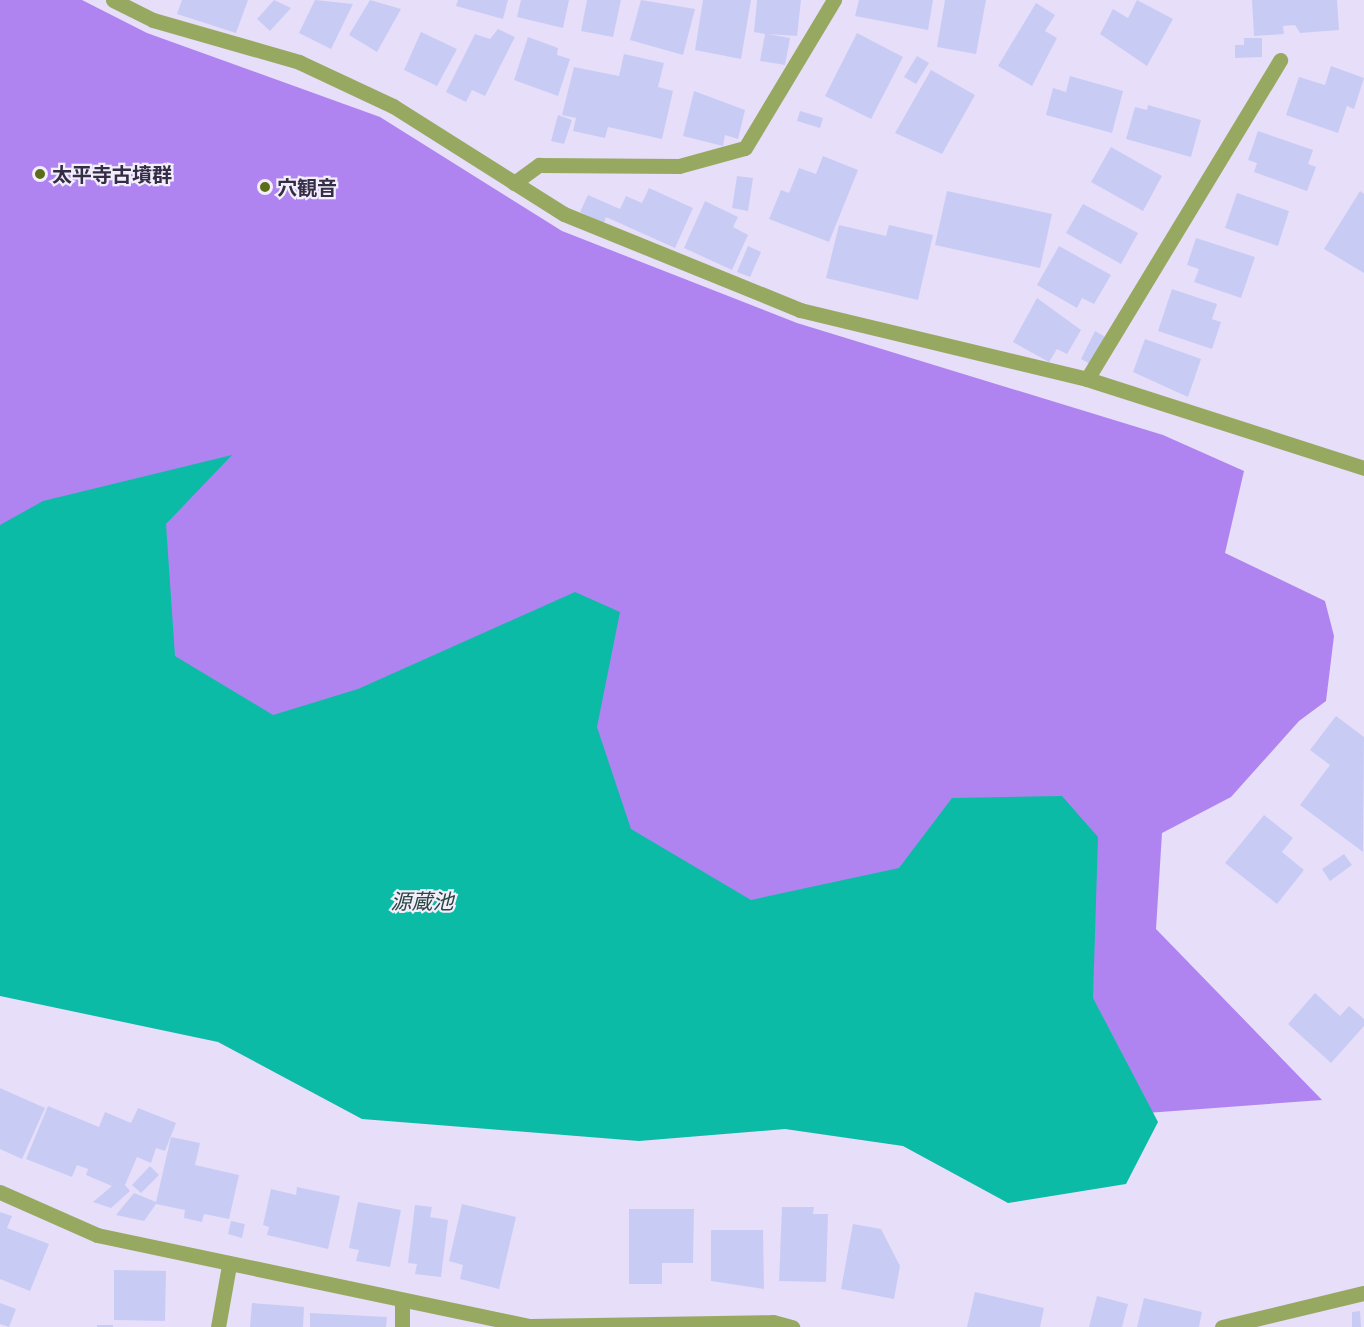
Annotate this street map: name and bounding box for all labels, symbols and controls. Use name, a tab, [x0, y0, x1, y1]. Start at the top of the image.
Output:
place label: 太平寺古墳群	[52, 162, 172, 186]
marker: 太平寺古墳群	[33, 167, 47, 181]
place label: 穴観音	[277, 175, 337, 199]
marker: 穴観音	[258, 180, 272, 194]
water label: 源蔵池	[391, 888, 453, 914]

